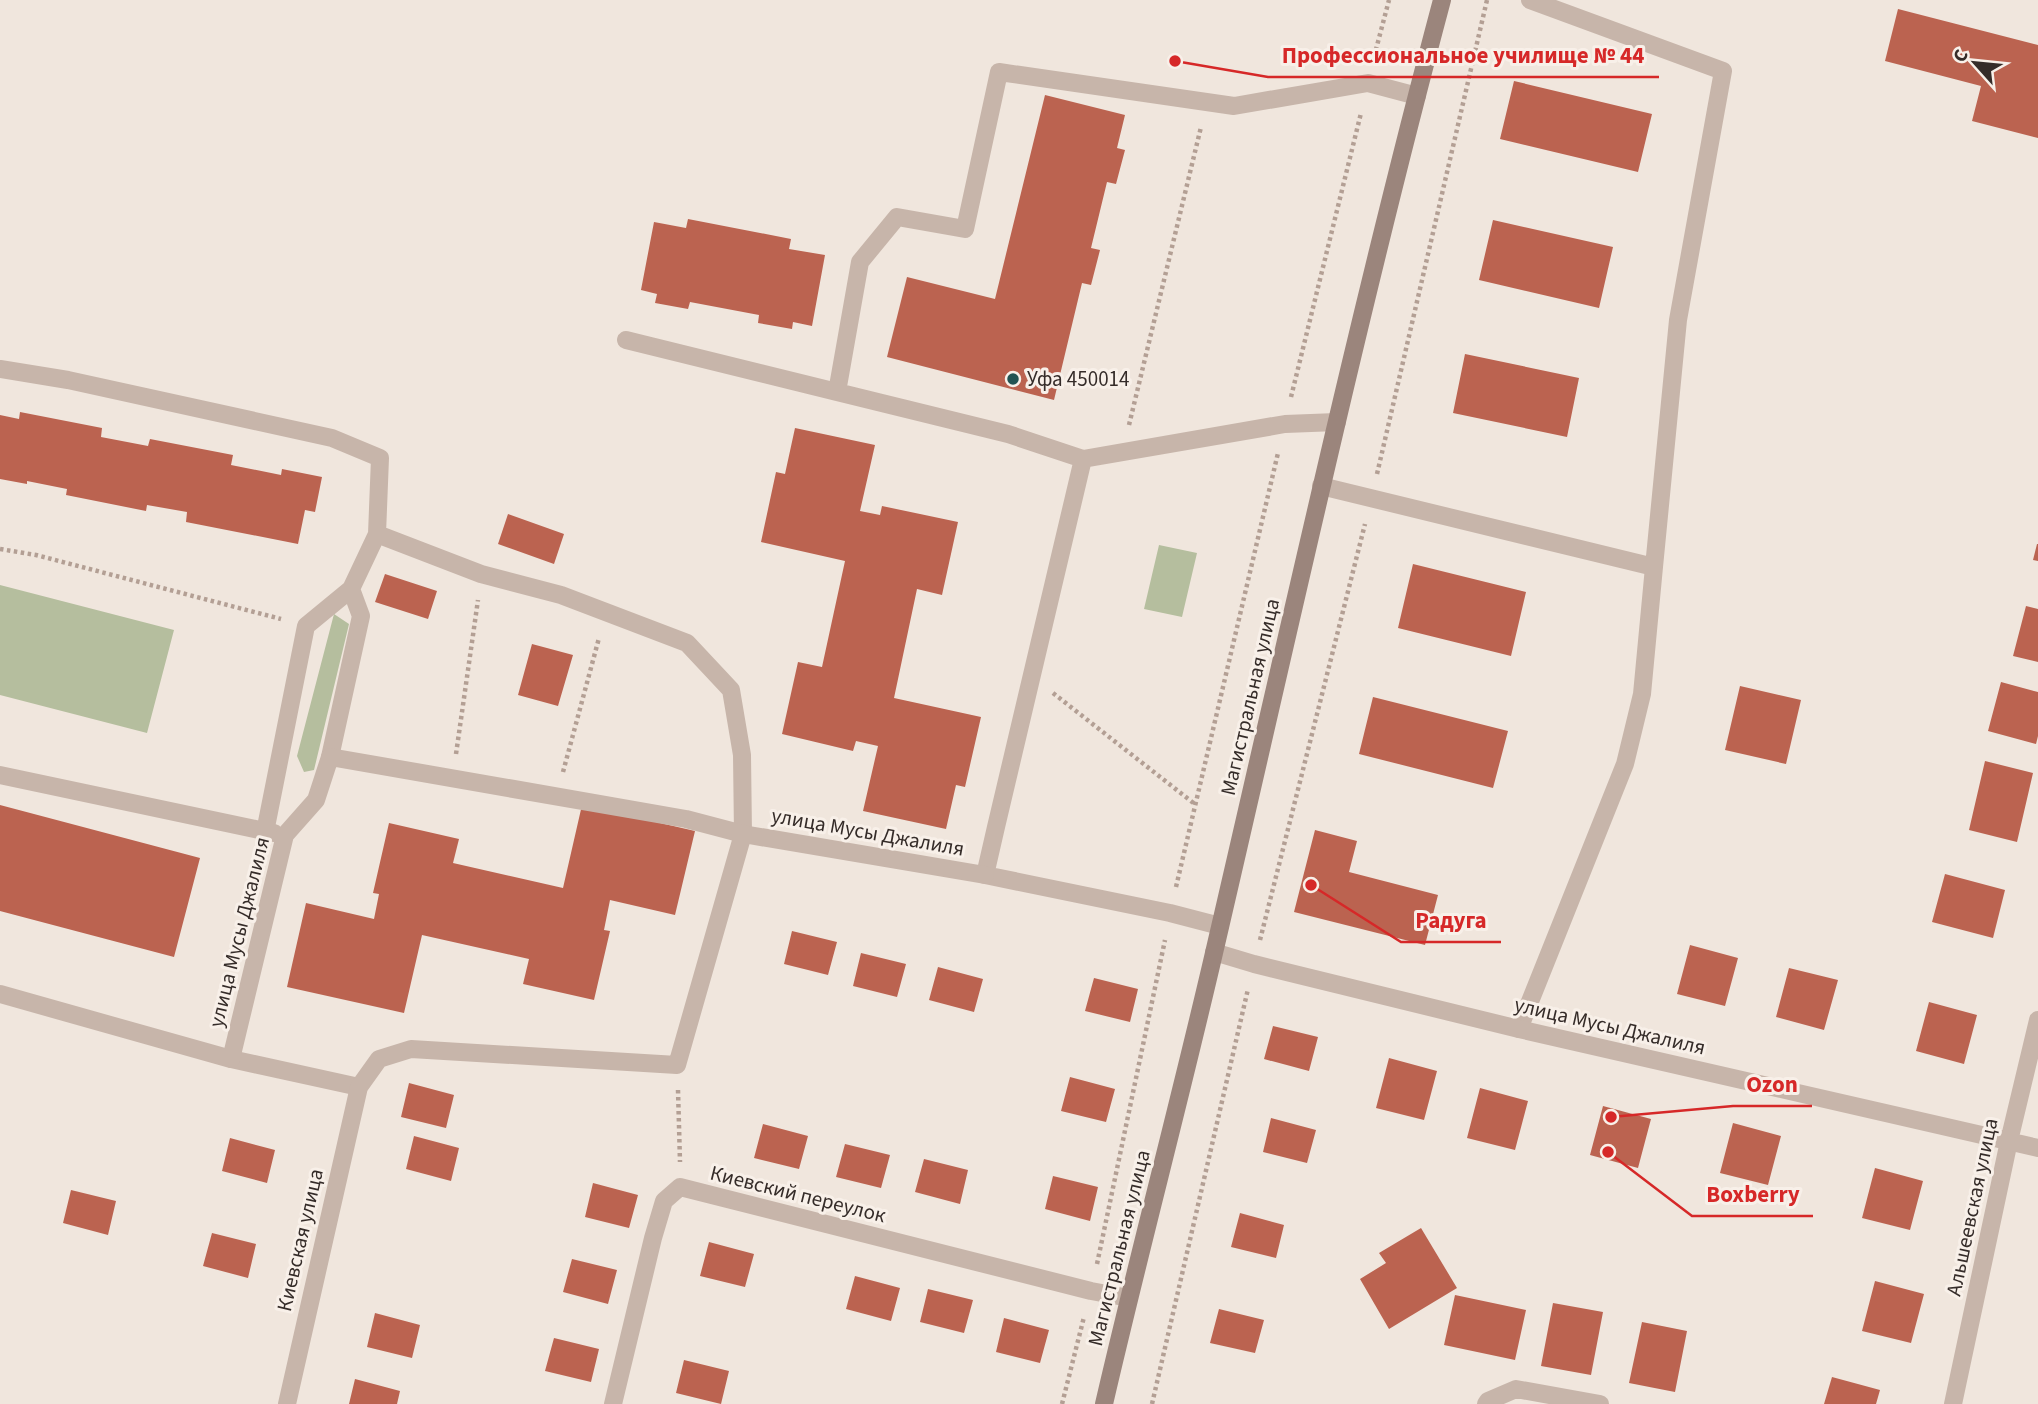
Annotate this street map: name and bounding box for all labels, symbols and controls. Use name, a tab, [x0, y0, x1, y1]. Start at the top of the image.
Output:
north arrow	[1940, 28, 2010, 98]
callout: Профессиональное училище № 44	[1268, 33, 1659, 77]
text: Профессиональное училище № 44	[1282, 39, 1644, 72]
text: С	[1947, 45, 1976, 67]
place label: Уфа 450014	[1027, 364, 1129, 394]
marker: Уфа 450014	[1005, 371, 1021, 387]
street label: Магистральная улица	[1213, 596, 1287, 798]
street label: улица Мусы Джалиля	[769, 800, 967, 864]
street label: улица Мусы Джалиля	[201, 834, 277, 1030]
callout: Радуга	[1401, 898, 1501, 942]
text: Радуга	[1415, 904, 1487, 937]
street label: улица Мусы Джалиля	[1511, 989, 1709, 1063]
callout: Ozon	[1733, 1062, 1812, 1106]
text: Ozon	[1746, 1068, 1798, 1101]
street label: Альшеевская улица	[1939, 1115, 2005, 1299]
street label: Магистральная улица	[1080, 1147, 1158, 1349]
street label: Киевский переулок	[707, 1158, 889, 1230]
street label: Киевская улица	[269, 1166, 331, 1314]
callout: Boxberry	[1692, 1172, 1813, 1216]
text: Boxberry	[1706, 1178, 1800, 1211]

